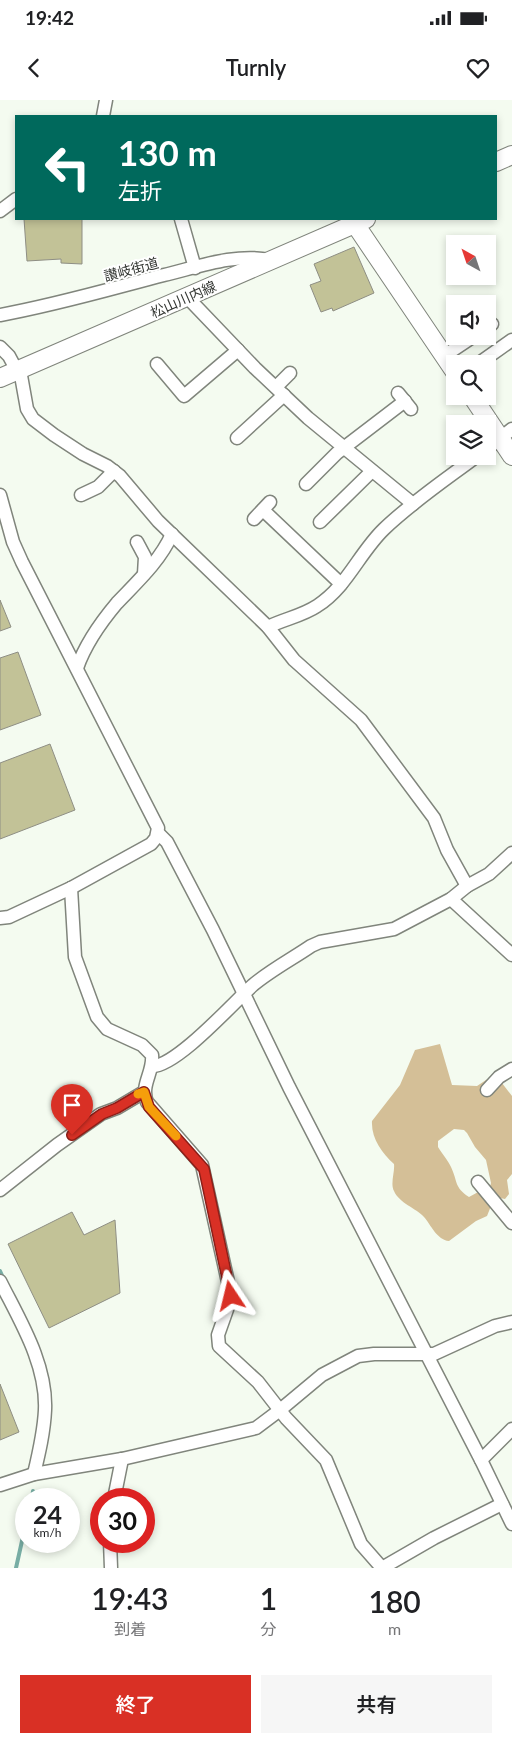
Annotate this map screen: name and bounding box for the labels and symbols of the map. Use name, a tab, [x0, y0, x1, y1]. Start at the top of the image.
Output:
north arrow	[446, 235, 496, 285]
street label: 讃岐街道	[102, 254, 160, 284]
street label: 松山川内線	[148, 277, 218, 321]
pin	[51, 1084, 93, 1135]
position arrow	[204, 1269, 256, 1321]
speed limit sign: 30	[90, 1488, 155, 1553]

